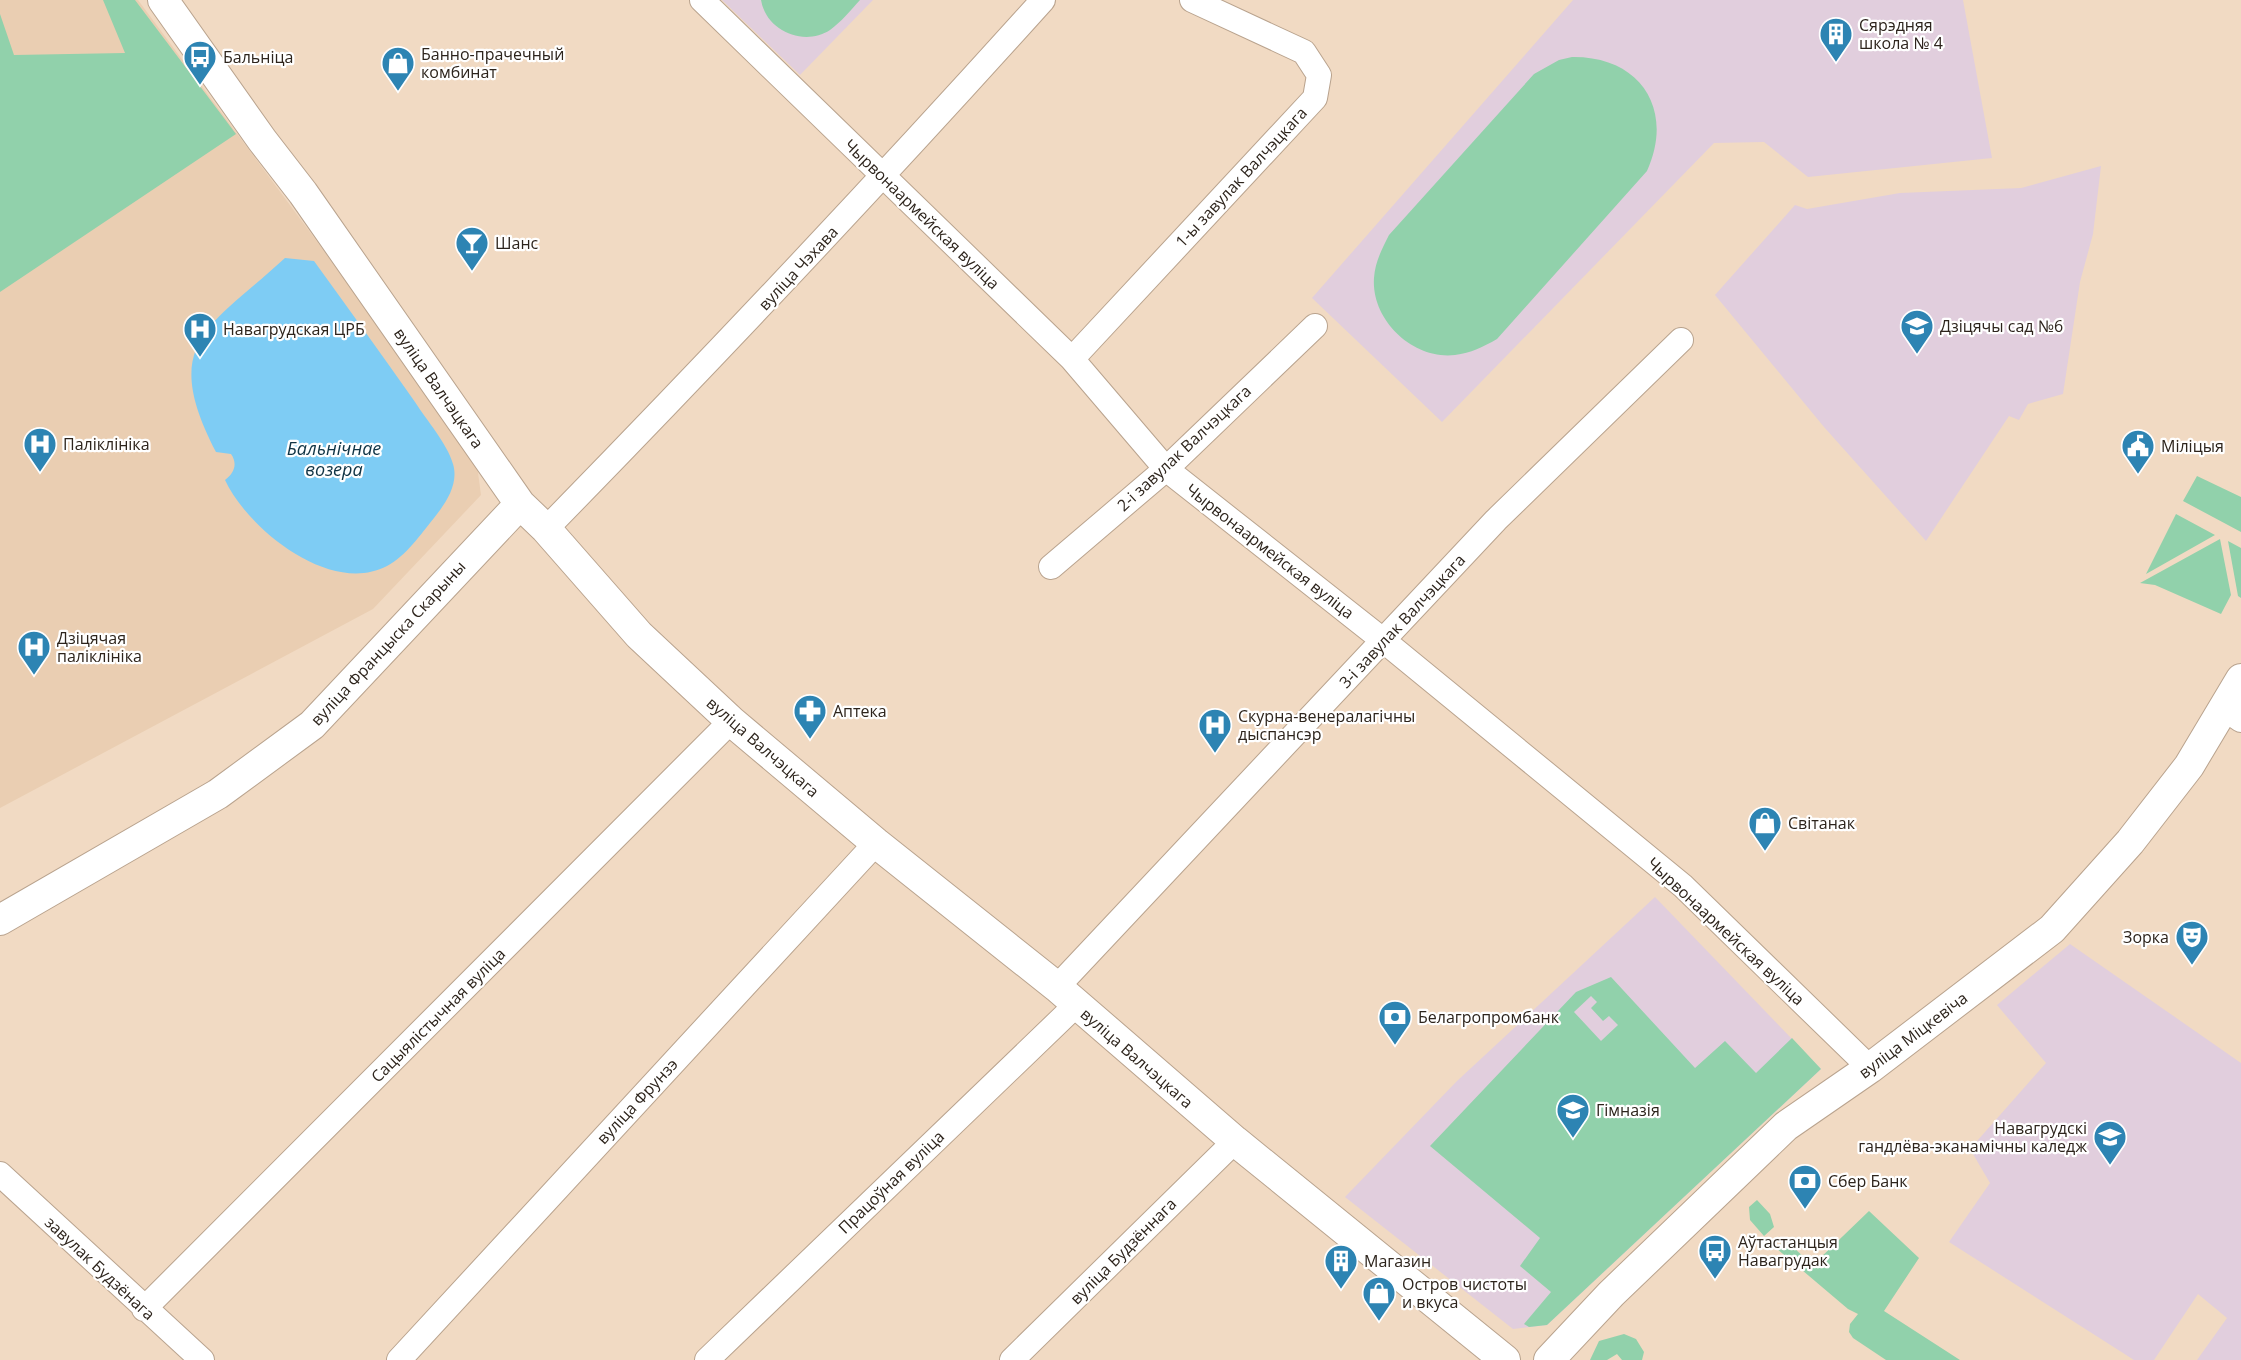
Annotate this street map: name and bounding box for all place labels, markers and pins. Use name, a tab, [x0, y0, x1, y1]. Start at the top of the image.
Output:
place label: Сярэдняя школа № 4	[1859, 14, 1943, 54]
building icon: Сярэдняя школа № 4	[1818, 16, 1854, 63]
bus stop icon: Бальніца	[182, 39, 218, 86]
place label: Банно-прачечный комбинат	[421, 43, 564, 83]
shop icon: Банно-прачечный комбинат	[380, 45, 416, 92]
place label: Бальніца	[223, 46, 293, 68]
bar icon: Шанс	[454, 225, 490, 272]
place label: Шанс	[495, 232, 539, 254]
school or university icon: Дзіцячы сад №6	[1899, 308, 1935, 355]
hospital icon: Навагрудская ЦРБ	[182, 311, 218, 358]
place label: Дзіцячы сад №6	[1940, 315, 2063, 337]
place label: Навагрудская ЦРБ	[223, 318, 365, 340]
hospital icon: Паліклініка	[22, 426, 58, 473]
public building icon: Міліцыя	[2120, 428, 2156, 475]
place label: Паліклініка	[63, 433, 150, 455]
place label: Міліцыя	[2161, 435, 2224, 457]
place label: Дзіцячая паліклініка	[57, 627, 142, 667]
hospital icon: Дзіцячая паліклініка	[16, 629, 52, 676]
pharmacy icon: Аптека	[792, 693, 828, 740]
place label: Аптека	[833, 700, 887, 722]
place label: Скурна-венералагічны дыспансэр	[1238, 705, 1415, 745]
hospital icon: Скурна-венералагічны дыспансэр	[1197, 707, 1233, 754]
shop icon: Світанак	[1747, 805, 1783, 852]
place label: Світанак	[1788, 812, 1856, 834]
theatre icon: Зорка	[2174, 919, 2210, 966]
place label: Зорка	[2123, 926, 2169, 948]
bank icon: Белагропромбанк	[1377, 999, 1413, 1046]
place label: Белагропромбанк	[1418, 1006, 1560, 1028]
school or university icon: Гімназія	[1555, 1092, 1591, 1139]
place label: Гімназія	[1596, 1099, 1660, 1121]
place label: Навагрудскі гандлёва-эканамічны каледж	[1858, 1117, 2087, 1157]
school or university icon: Навагрудскі гандлёва-эканамічны каледж	[2092, 1119, 2128, 1166]
bank icon: Сбер Банк	[1787, 1163, 1823, 1210]
place label: Сбер Банк	[1828, 1170, 1908, 1192]
place label: Аўтастанцыя Навагрудак	[1738, 1231, 1838, 1271]
bus stop icon: Аўтастанцыя Навагрудак	[1697, 1233, 1733, 1280]
building icon: Магазин	[1323, 1243, 1359, 1290]
place label: Магазин	[1364, 1250, 1431, 1272]
place label: Остров чистоты и вкуса	[1402, 1273, 1527, 1313]
shop icon: Остров чистоты и вкуса	[1361, 1275, 1397, 1322]

